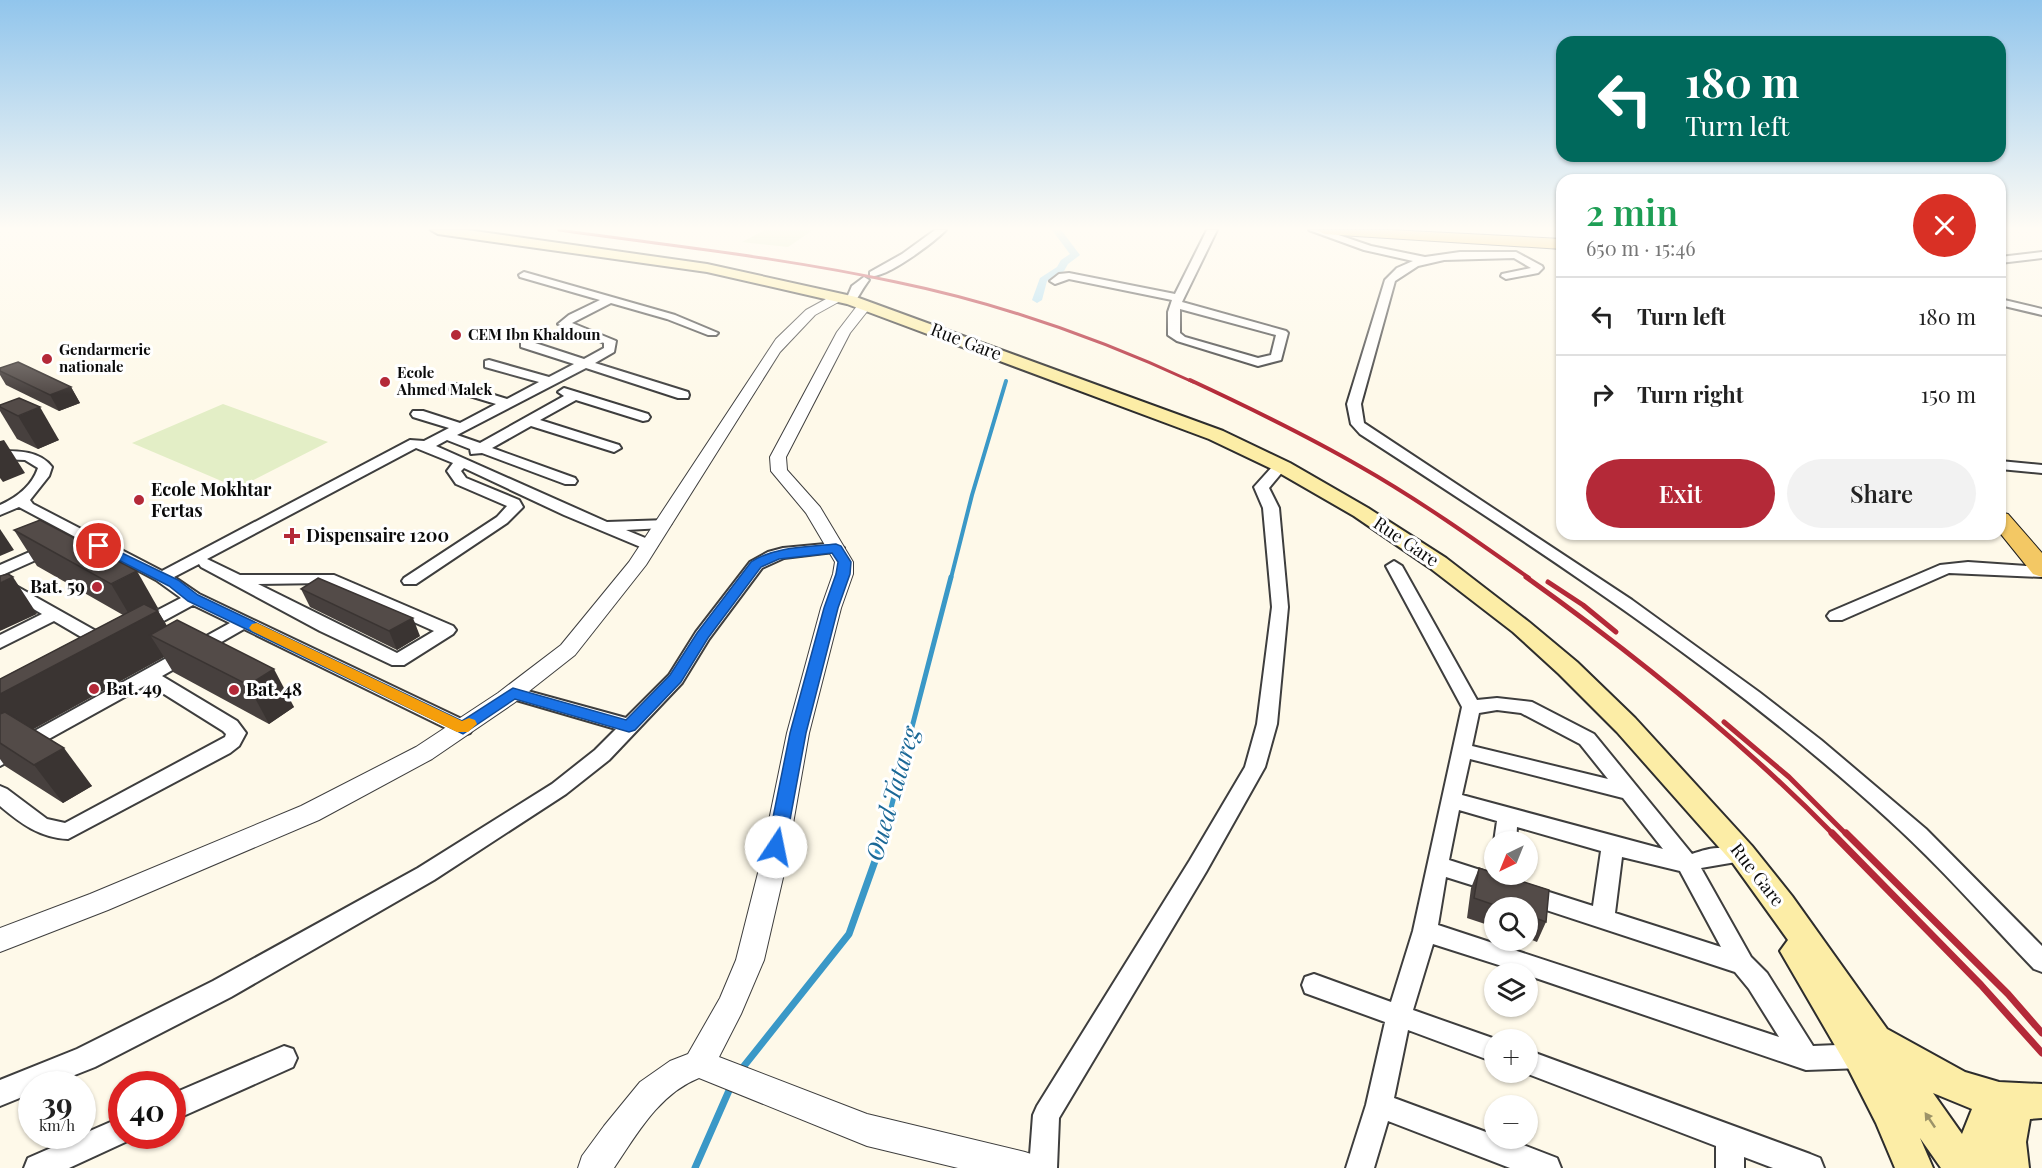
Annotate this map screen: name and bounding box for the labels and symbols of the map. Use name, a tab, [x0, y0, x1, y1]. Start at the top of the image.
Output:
street label: Rue Gare	[928, 317, 1005, 366]
place label: CEM Ibn Khaldoun	[468, 324, 601, 344]
marker: CEM Ibn Khaldoun	[449, 328, 463, 342]
place label: Gendarmerie nationale	[59, 339, 151, 376]
marker: Gendarmerie nationale	[40, 352, 54, 366]
place label: Ecole Ahmed Malek	[396, 362, 492, 399]
marker: Ecole Ahmed Malek	[378, 375, 392, 389]
place label: Ecole Mokhtar Fertas	[151, 477, 272, 522]
marker: Ecole Mokhtar Fertas	[132, 493, 146, 507]
street label: Rue Gare	[1369, 511, 1444, 572]
pin	[73, 520, 124, 571]
place label: Dispensaire 1200	[306, 523, 449, 547]
marker: Dispensaire 1200	[283, 527, 301, 545]
place label: Bat. 59	[30, 574, 85, 598]
marker: Bat. 59	[90, 580, 104, 594]
place label: Bat. 49	[106, 676, 162, 700]
place label: Bat. 48	[246, 677, 302, 701]
marker: Bat. 49	[87, 682, 101, 696]
marker: Bat. 48	[227, 683, 241, 697]
water label: Oued Tatareg	[857, 721, 926, 864]
position arrow	[744, 815, 808, 879]
north arrow	[1484, 831, 1538, 885]
street label: Rue Gare	[1726, 838, 1790, 911]
speed limit sign: 40	[108, 1071, 186, 1149]
one-way arrow	[1924, 1112, 1936, 1128]

